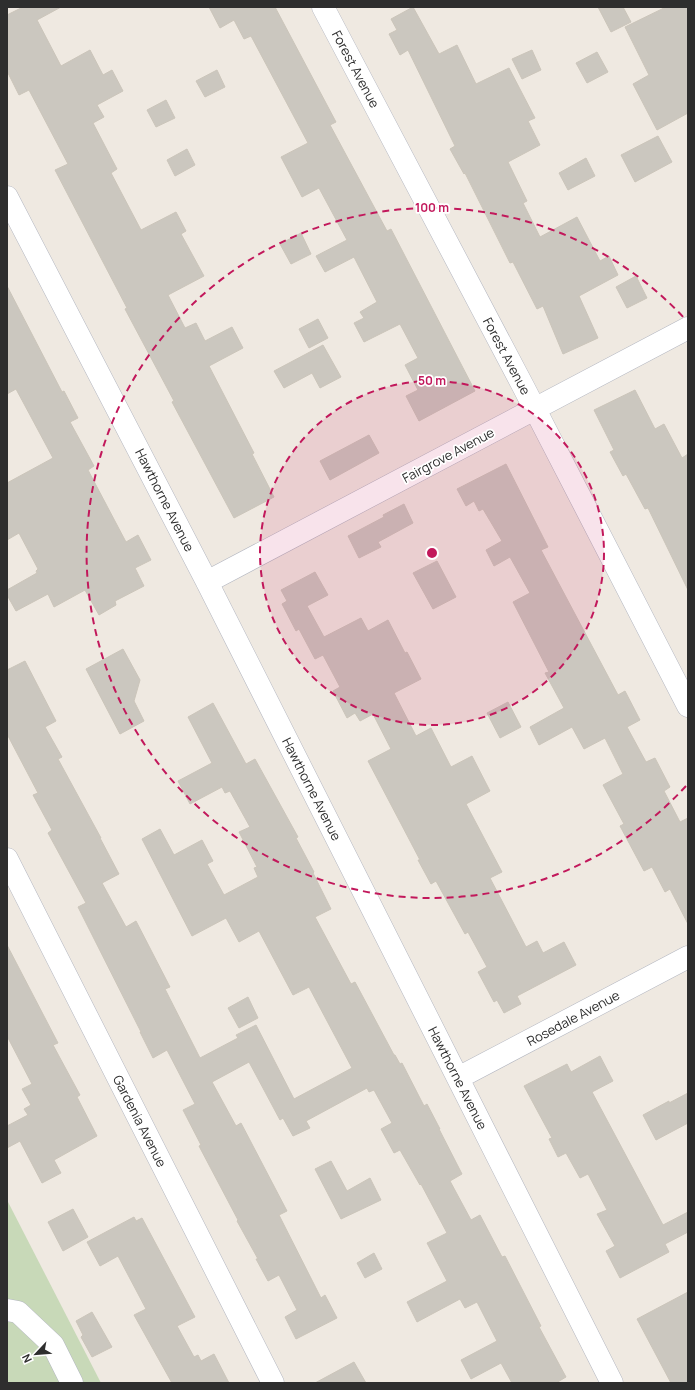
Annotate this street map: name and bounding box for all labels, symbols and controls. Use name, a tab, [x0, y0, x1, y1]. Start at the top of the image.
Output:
street label: Forest Avenue	[328, 27, 384, 111]
text: 100 m	[415, 199, 449, 216]
street label: Forest Avenue	[479, 314, 535, 398]
text: 50 m	[418, 372, 446, 389]
street label: Fairgrove Avenue	[399, 423, 497, 487]
street label: Hawthorne Avenue	[131, 445, 199, 555]
centre of rings	[425, 546, 439, 560]
street label: Hawthorne Avenue	[278, 734, 346, 844]
street label: Rosedale Avenue	[523, 986, 623, 1050]
street label: Hawthorne Avenue	[424, 1023, 492, 1133]
street label: Gardenia Avenue	[109, 1072, 171, 1170]
north arrow	[16, 1334, 56, 1374]
text: N	[18, 1352, 35, 1365]

